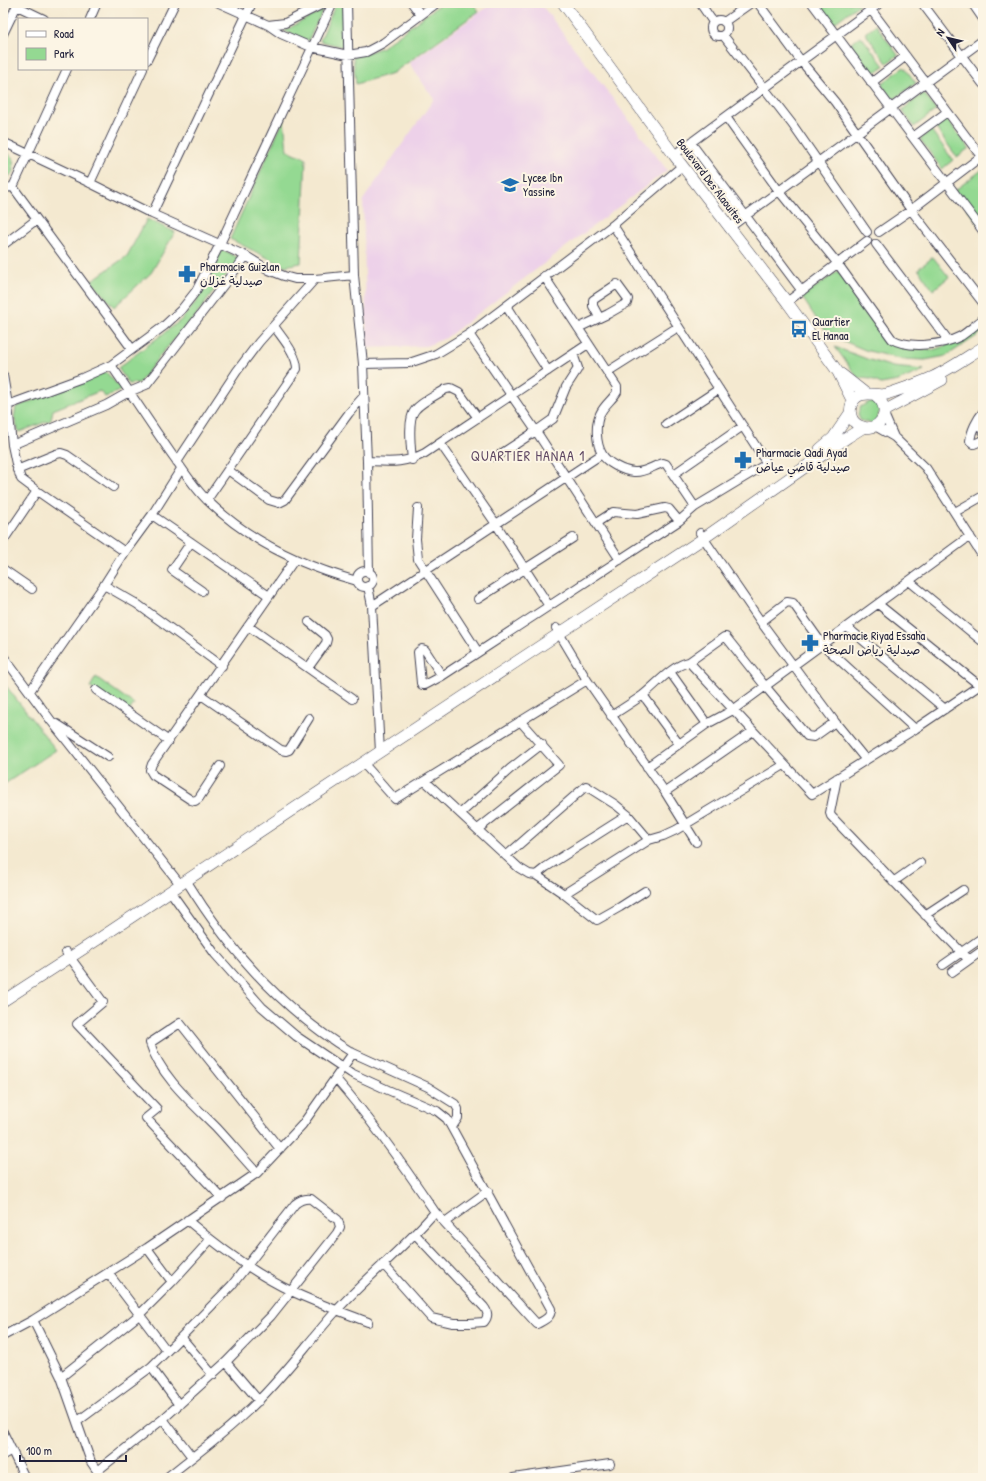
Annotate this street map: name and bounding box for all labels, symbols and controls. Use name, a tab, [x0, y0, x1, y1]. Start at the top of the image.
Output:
legend	[18, 18, 148, 70]
north arrow	[928, 18, 968, 58]
text: Road	[54, 25, 74, 42]
text: N	[932, 26, 947, 39]
text: Park	[54, 45, 74, 62]
street label: Boulevard Des Alaouites	[673, 135, 748, 227]
place label: Lycee Ibn Yassine	[523, 169, 563, 200]
school or university icon: Lycee Ibn Yassine	[500, 175, 520, 195]
place label: Pharmacie Guizlan صيدلية غزلان	[200, 258, 280, 289]
pharmacy icon: Pharmacie Guizlan صيدلية غزلان	[177, 264, 197, 284]
place label: Quartier El Hanaa	[812, 313, 851, 344]
bus stop icon: Quartier El Hanaa	[789, 319, 809, 339]
place label: Pharmacie Qadi Ayad صيدلية قاضي عياض	[756, 444, 850, 478]
district label: QUARTIER HANAA 1	[471, 446, 585, 465]
pharmacy icon: Pharmacie Qadi Ayad صيدلية قاضي عياض	[733, 450, 753, 470]
place label: Pharmacie Riyad Essaha صيدلية رياض الصحة	[823, 627, 926, 658]
pharmacy icon: Pharmacie Riyad Essaha صيدلية رياض الصحة	[800, 633, 820, 653]
scale bar	[20, 1437, 126, 1463]
text: 100 m	[26, 1442, 52, 1459]

